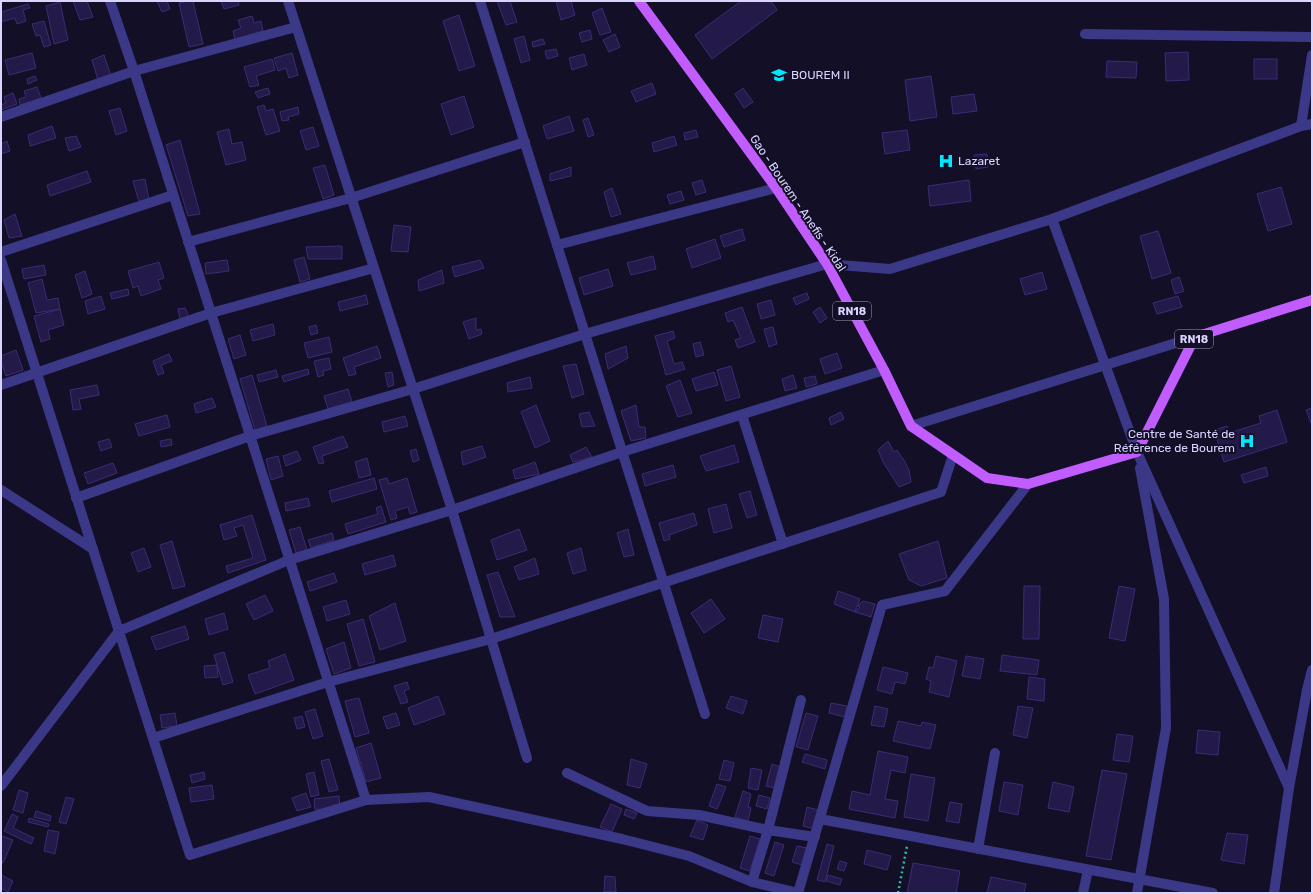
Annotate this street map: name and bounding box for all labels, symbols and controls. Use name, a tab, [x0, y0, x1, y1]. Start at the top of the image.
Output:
school or university icon: BOUREM II	[770, 66, 788, 84]
place label: BOUREM II	[791, 68, 850, 82]
street label: Gao - Bourem - Anefis - Kidal	[747, 132, 849, 274]
hospital icon: Lazaret	[937, 152, 955, 170]
place label: Lazaret	[958, 154, 1000, 168]
road number: RN18	[833, 302, 871, 320]
road number: RN18	[1175, 330, 1213, 348]
place label: Centre de Santé de Référence de Bourem	[1114, 427, 1235, 455]
hospital icon: Centre de Santé de Référence de Bourem	[1238, 432, 1256, 450]

